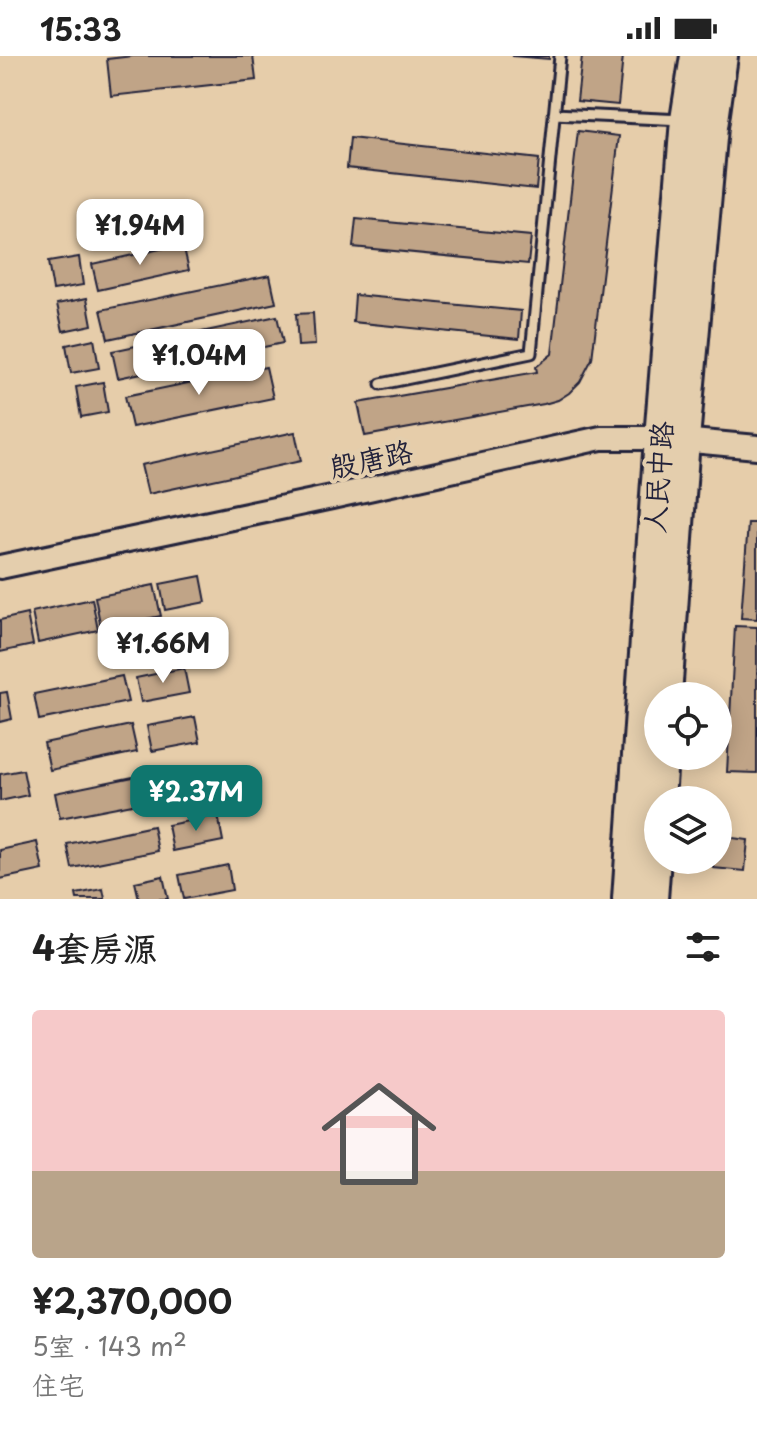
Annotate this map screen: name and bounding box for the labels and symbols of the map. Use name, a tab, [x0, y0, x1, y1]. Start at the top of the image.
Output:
pin: ¥1.94M	[75, 199, 205, 267]
pin: ¥1.04M	[134, 329, 264, 397]
street label: 人民中路	[632, 420, 682, 534]
street label: 殷唐路	[325, 428, 417, 488]
pin: ¥1.66M	[98, 617, 228, 685]
pin: ¥2.37M	[131, 765, 261, 833]

